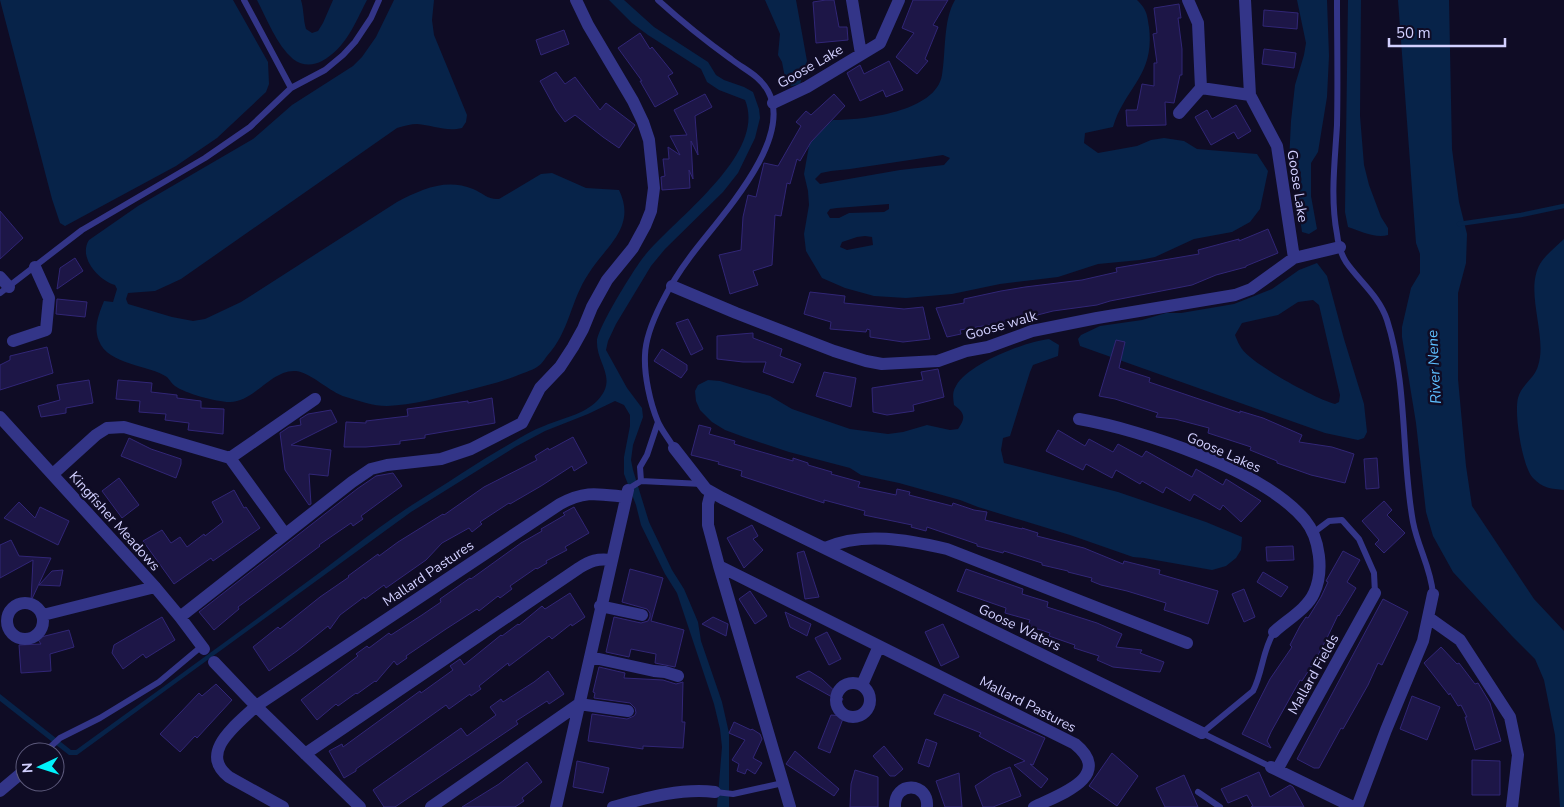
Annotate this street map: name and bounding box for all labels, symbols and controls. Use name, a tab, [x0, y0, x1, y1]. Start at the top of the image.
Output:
scale bar	[1389, 15, 1505, 47]
text: 50 m	[1396, 23, 1431, 43]
street label: Goose Lake	[774, 40, 847, 93]
street label: Goose Lake	[1282, 149, 1313, 224]
street label: Goose walk	[963, 306, 1040, 345]
water label: River Nene	[1422, 330, 1446, 404]
street label: Goose Lakes	[1184, 428, 1264, 477]
street label: Kingfisher Meadows	[65, 467, 165, 575]
street label: Mallard Pastures	[379, 536, 478, 611]
street label: Goose Waters	[975, 599, 1064, 656]
street label: Mallard Fields	[1284, 630, 1343, 718]
street label: Mallard Pastures	[976, 672, 1080, 737]
north arrow	[15, 742, 65, 792]
text: N	[18, 762, 37, 774]

